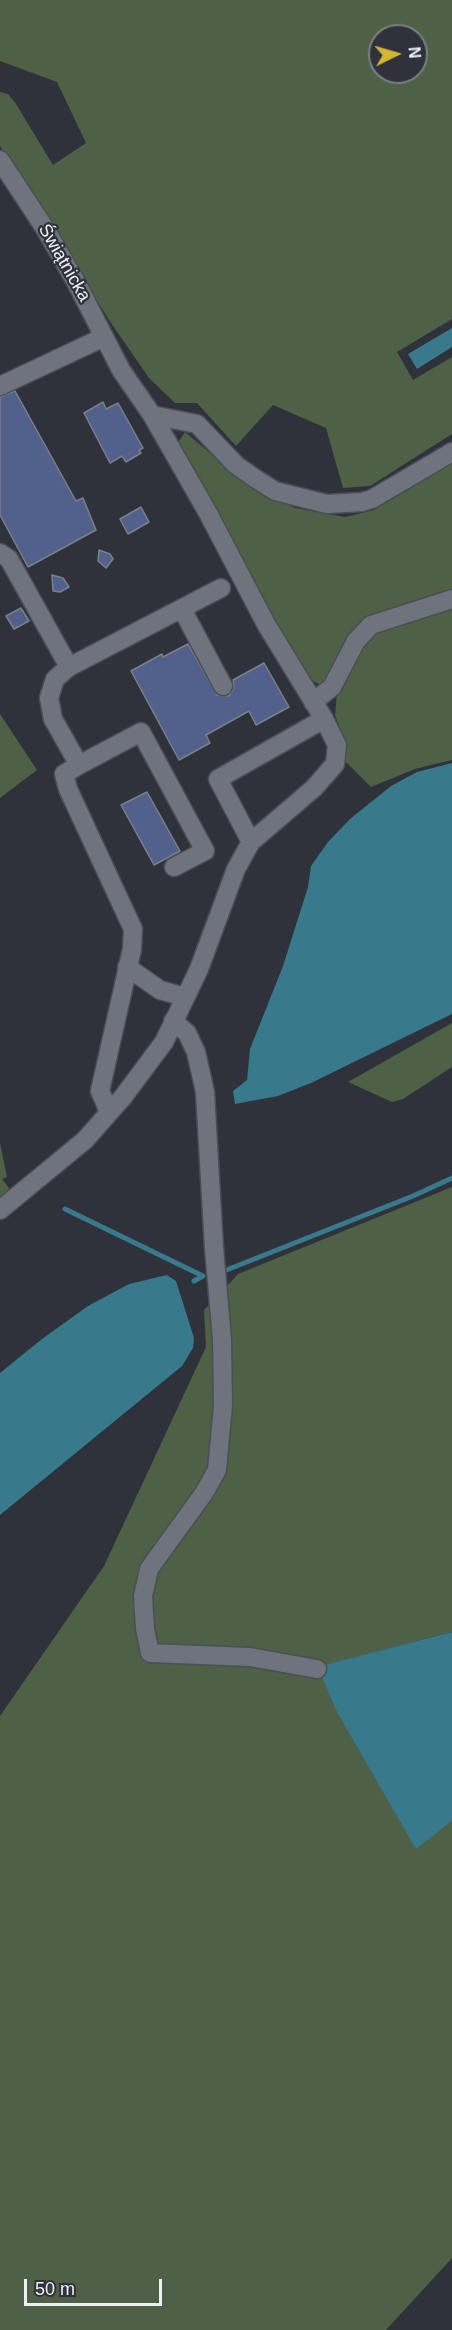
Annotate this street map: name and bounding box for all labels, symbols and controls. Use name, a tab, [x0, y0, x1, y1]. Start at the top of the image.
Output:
north arrow	[368, 24, 428, 84]
text: N	[405, 46, 423, 59]
street label: Świątnicka	[33, 220, 95, 306]
scale bar	[27, 2267, 165, 2305]
text: 50 m	[35, 2279, 75, 2299]

